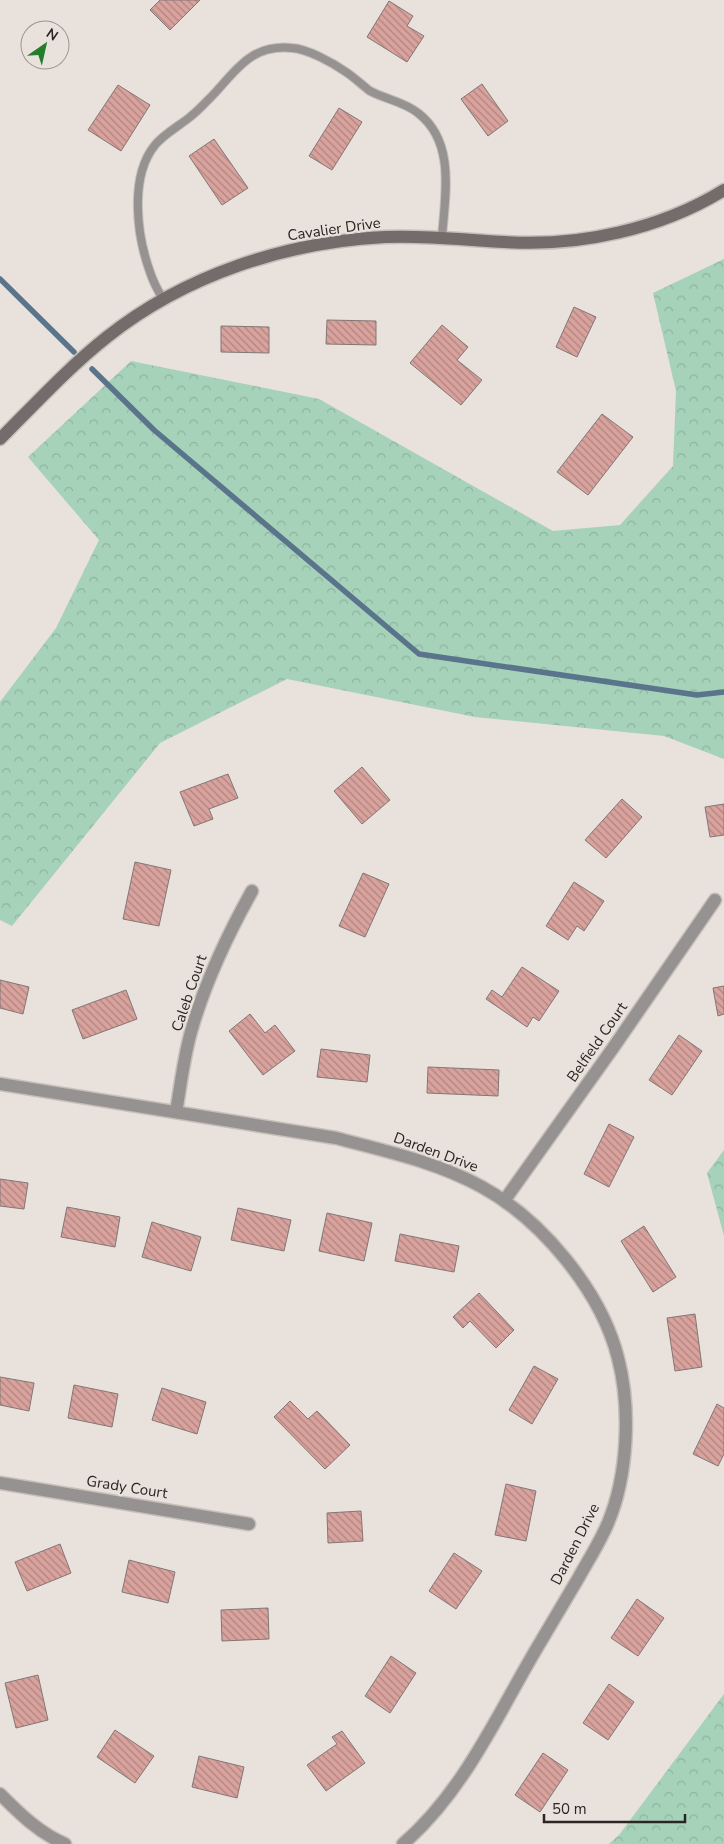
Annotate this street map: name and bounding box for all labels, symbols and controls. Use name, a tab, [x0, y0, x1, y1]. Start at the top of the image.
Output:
north arrow	[20, 20, 70, 70]
text: N	[42, 24, 62, 45]
street label: Cavalier Drive	[286, 213, 382, 245]
street label: Caleb Court	[167, 951, 212, 1034]
street label: Belfield Court	[562, 998, 632, 1086]
street label: Darden Drive	[391, 1127, 481, 1177]
street label: Grady Court	[85, 1471, 170, 1503]
street label: Darden Drive	[546, 1500, 604, 1588]
scale bar	[544, 1792, 685, 1824]
text: 50 m	[552, 1799, 587, 1819]

